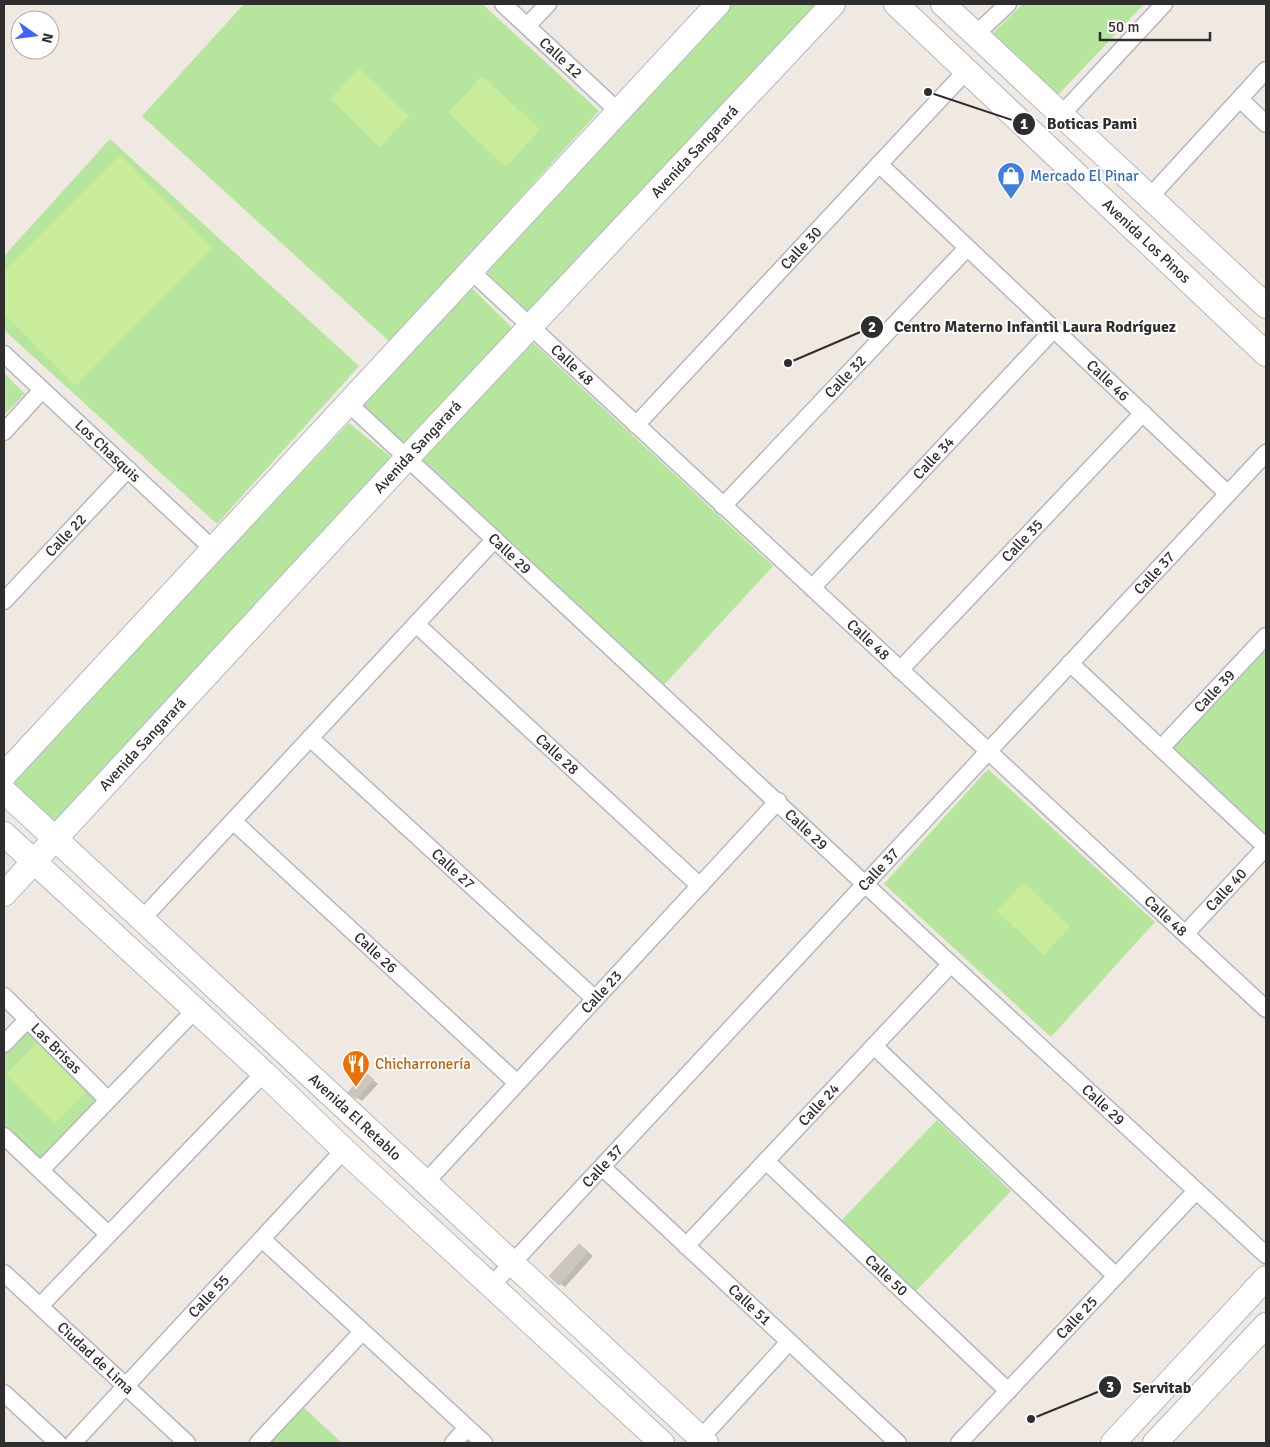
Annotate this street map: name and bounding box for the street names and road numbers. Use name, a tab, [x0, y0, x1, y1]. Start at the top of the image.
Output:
street label: Calle 12	[536, 33, 586, 82]
street label: Avenida Sangarará	[647, 102, 742, 201]
street label: Avenida Los Pinos	[1099, 195, 1195, 287]
street label: Calle 30	[777, 223, 825, 273]
street label: Calle 48	[547, 341, 597, 389]
street label: Calle 32	[821, 352, 870, 402]
street label: Calle 46	[1083, 356, 1133, 405]
street label: Avenida Sangarará	[370, 397, 465, 497]
street label: Los Chasquis	[71, 416, 145, 486]
street label: Calle 34	[909, 433, 958, 483]
street label: Calle 22	[41, 510, 90, 561]
street label: Calle 35	[998, 516, 1047, 566]
street label: Calle 29	[485, 529, 535, 578]
street label: Calle 37	[1130, 548, 1179, 598]
street label: Calle 48	[843, 615, 893, 664]
street label: Calle 39	[1190, 666, 1239, 716]
street label: Avenida Sangarará	[95, 694, 190, 794]
street label: Calle 28	[532, 730, 582, 778]
street label: Calle 29	[781, 805, 831, 854]
street label: Calle 37	[854, 844, 903, 895]
street label: Calle 27	[428, 845, 478, 893]
street label: Calle 40	[1202, 865, 1251, 915]
street label: Calle 48	[1141, 892, 1191, 940]
street label: Calle 26	[350, 928, 401, 977]
street label: Calle 23	[577, 967, 626, 1017]
street label: Las Brisas	[27, 1019, 86, 1078]
street label: Avenida El Retablo	[305, 1070, 405, 1164]
street label: Calle 24	[794, 1079, 843, 1130]
street label: Calle 29	[1078, 1080, 1129, 1129]
street label: Calle 37	[578, 1141, 627, 1191]
street label: Calle 50	[861, 1251, 911, 1300]
street label: Calle 55	[184, 1271, 233, 1321]
street label: Calle 51	[725, 1280, 775, 1329]
street label: Calle 25	[1052, 1293, 1101, 1343]
street label: Ciudad de Lima	[54, 1318, 138, 1398]

